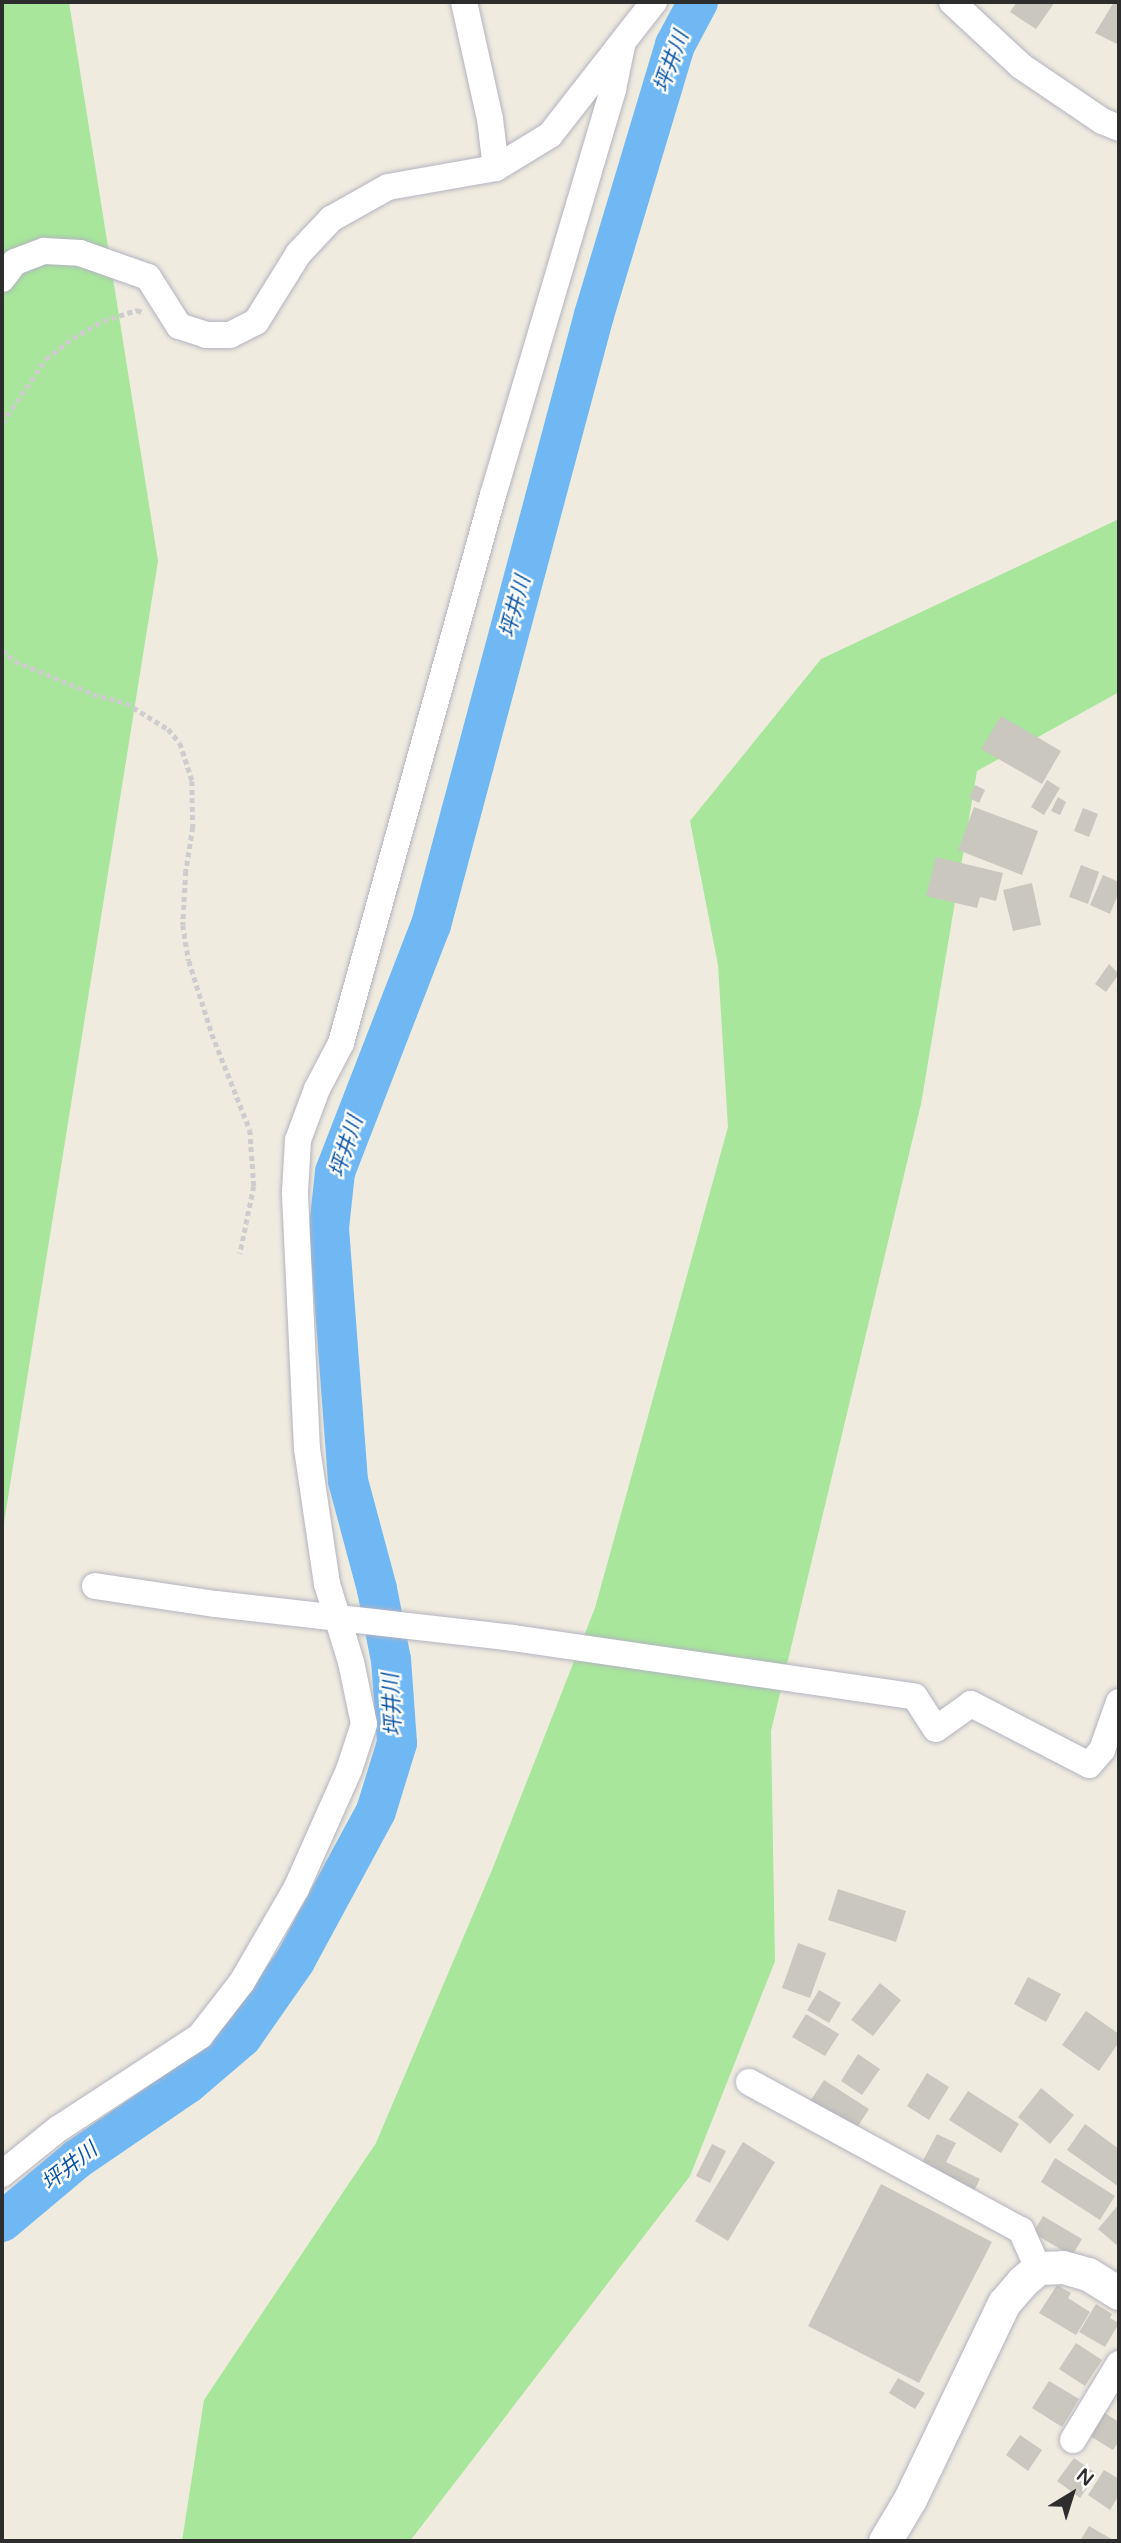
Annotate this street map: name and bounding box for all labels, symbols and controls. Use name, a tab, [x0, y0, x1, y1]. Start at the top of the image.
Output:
water label: 坪井川	[649, 28, 695, 96]
water label: 坪井川	[496, 573, 536, 641]
water label: 坪井川	[325, 1113, 369, 1181]
water label: 坪井川	[379, 1673, 407, 1737]
water label: 坪井川	[37, 2138, 103, 2196]
north arrow	[1037, 2459, 1107, 2529]
text: N	[1072, 2464, 1098, 2491]

